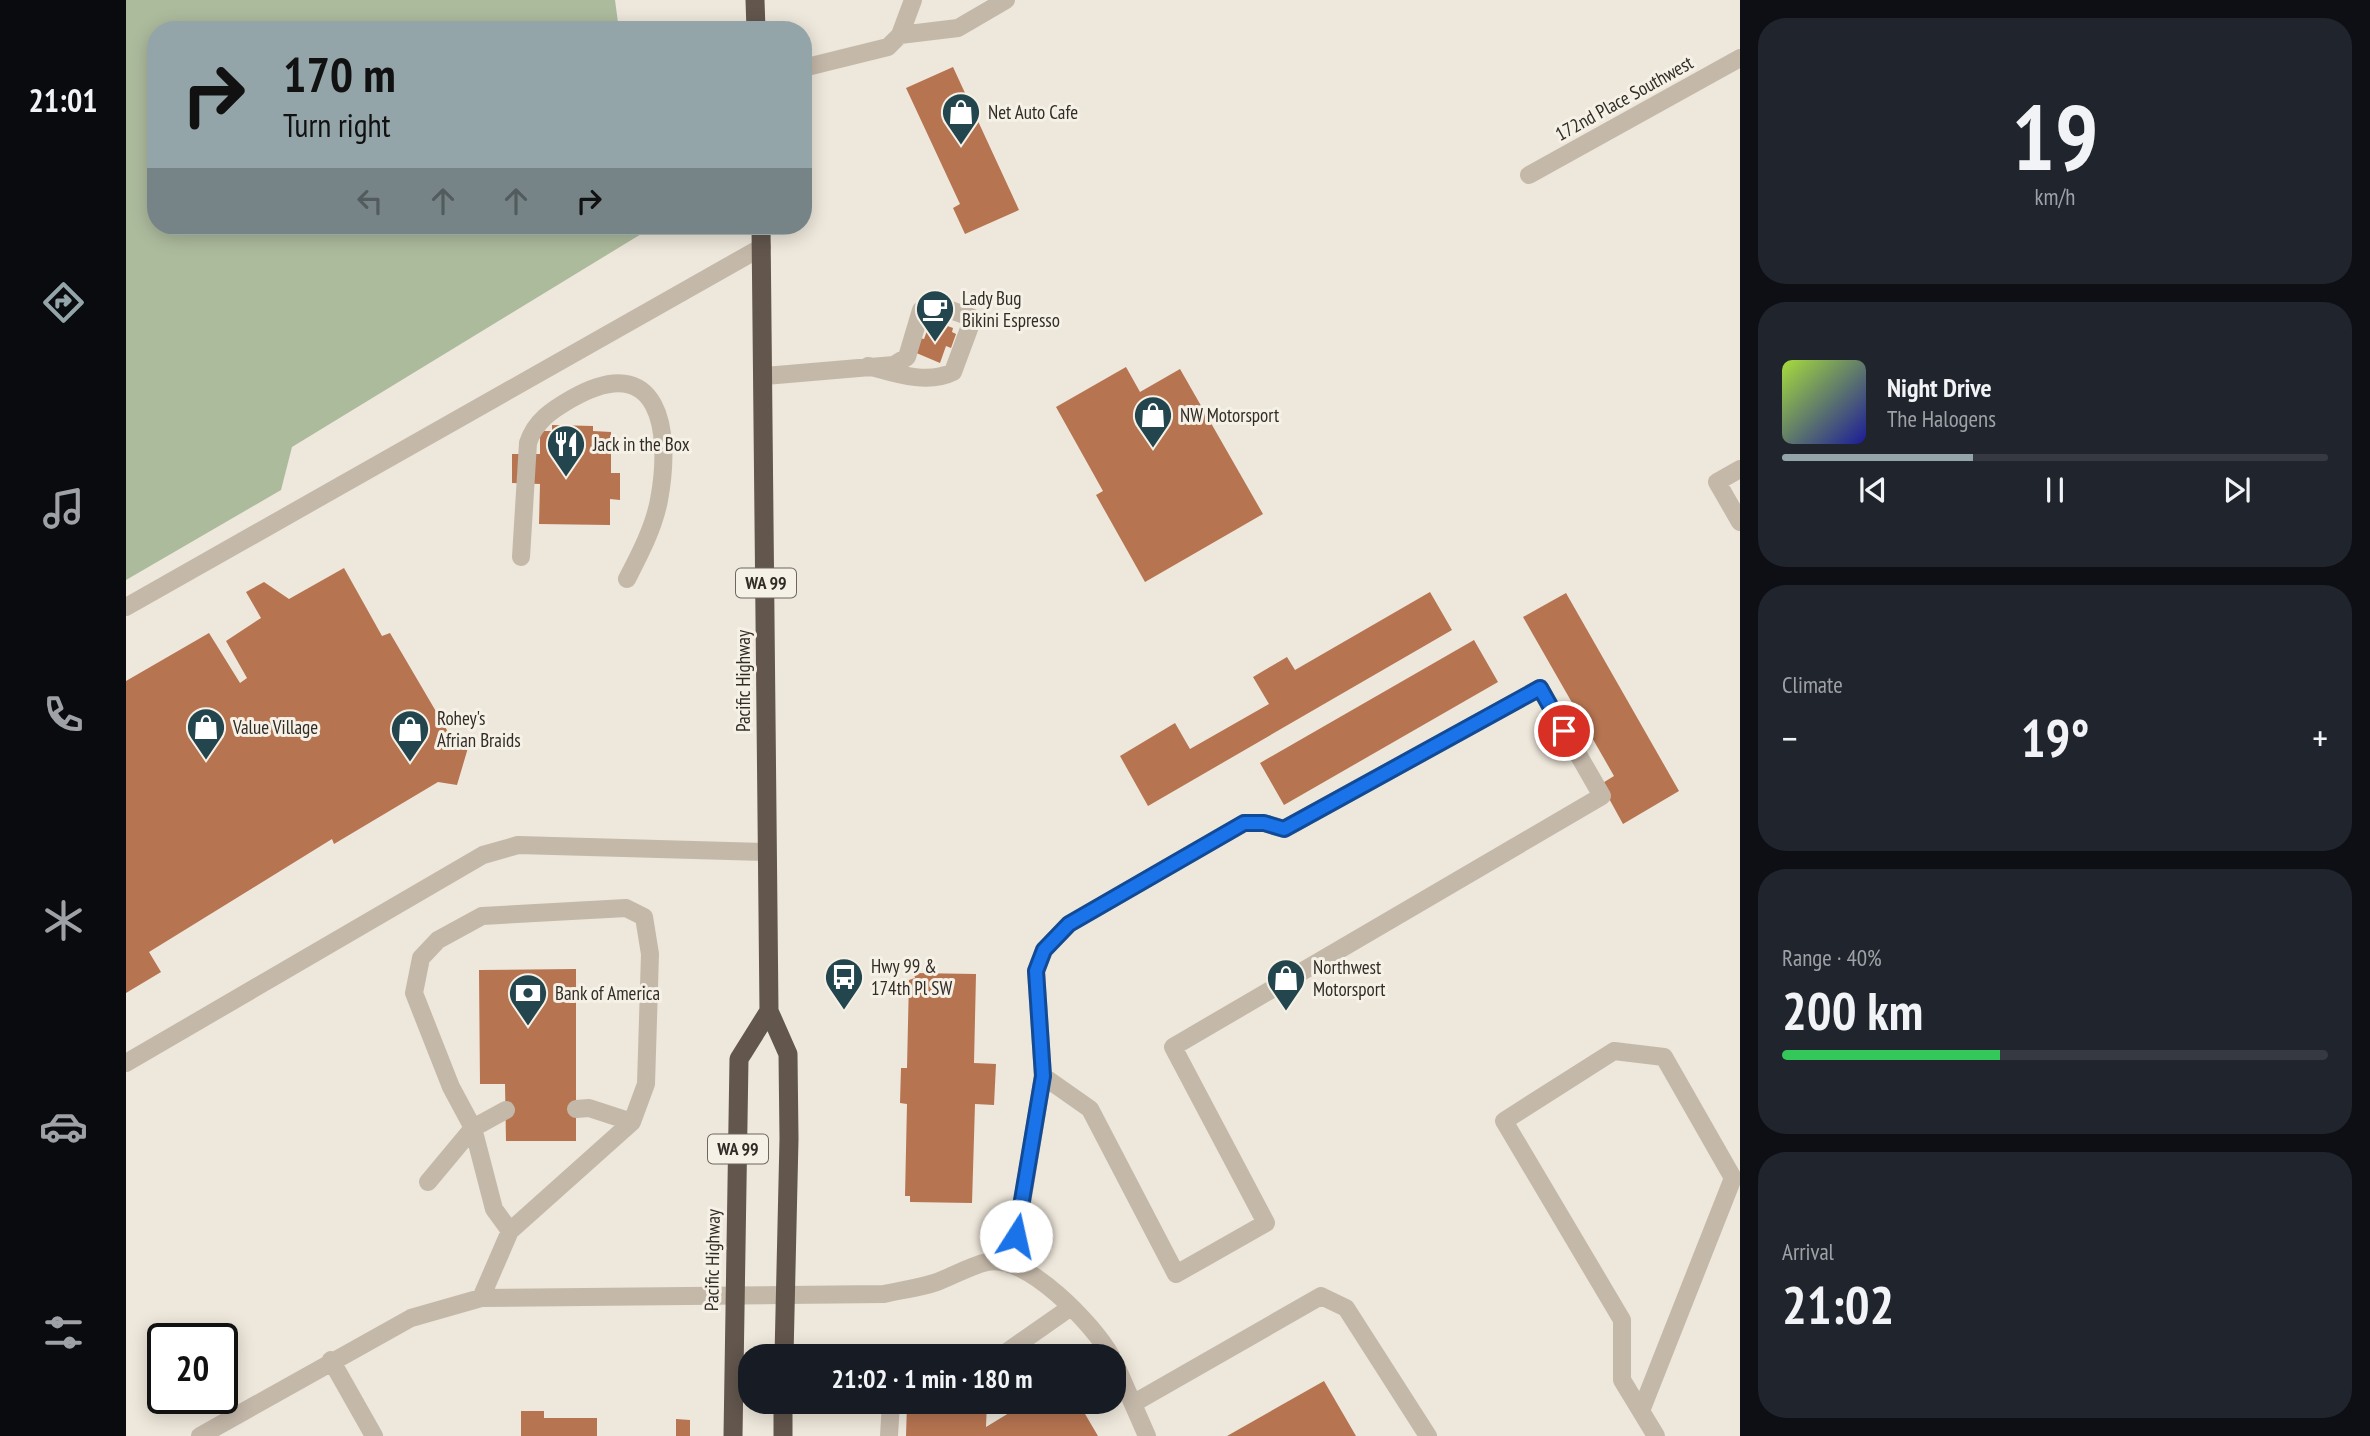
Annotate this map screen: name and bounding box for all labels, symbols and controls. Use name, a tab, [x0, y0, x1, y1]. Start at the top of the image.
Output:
text: 170 m	[283, 42, 396, 106]
icon: right	[168, 49, 259, 140]
street label: 172nd Place Southwest	[1551, 50, 1698, 146]
text: 19	[2012, 77, 2099, 195]
text: 21:01	[28, 79, 98, 121]
shop icon: Net Auto Cafe	[940, 91, 982, 146]
place label: Net Auto Cafe	[988, 100, 1078, 124]
text: Turn right	[283, 104, 391, 146]
icon: left	[351, 182, 389, 220]
icon: ahead	[424, 182, 462, 220]
icon: ahead	[497, 182, 535, 220]
icon: right	[570, 182, 608, 220]
text: km/h	[2035, 182, 2075, 211]
icon: directions	[39, 278, 88, 327]
place label: Lady Bug Bikini Espresso	[962, 286, 1060, 332]
cafe icon: Lady Bug Bikini Espresso	[914, 288, 956, 343]
text: Night Drive	[1887, 371, 1992, 404]
shop icon: NW Motorsport	[1132, 394, 1174, 449]
place label: NW Motorsport	[1180, 403, 1280, 427]
text: The Halogens	[1887, 404, 1996, 433]
restaurant icon: Jack in the Box	[545, 423, 587, 478]
place label: Jack in the Box	[592, 432, 690, 456]
icon: previous	[1854, 471, 1892, 509]
icon: pause	[2036, 471, 2074, 509]
icon: next	[2218, 471, 2256, 509]
icon: music	[39, 484, 88, 533]
road number: WA 99	[736, 568, 796, 598]
street label: Pacific Highway	[731, 629, 755, 732]
text: Climate	[1782, 670, 1843, 699]
icon: phone	[39, 690, 88, 739]
pin	[1534, 701, 1594, 761]
text: 19°	[2021, 704, 2089, 771]
shop icon: Value Village	[185, 706, 227, 761]
place label: Rohey's Afrian Braids	[437, 706, 521, 752]
shop icon: Rohey's Afrian Braids	[389, 708, 431, 763]
icon: arrive	[1545, 712, 1583, 750]
text: −	[1782, 713, 1798, 762]
text: +	[2312, 713, 2328, 762]
place label: Value Village	[232, 715, 318, 739]
icon: climate	[39, 896, 88, 945]
text: Range · 40%	[1782, 943, 1882, 972]
place label: Hwy 99 & 174th Pl SW	[871, 954, 952, 1000]
place label: Northwest Motorsport	[1313, 955, 1386, 1001]
bus stop icon: Hwy 99 & 174th Pl SW	[823, 956, 865, 1011]
shop icon: Northwest Motorsport	[1265, 957, 1307, 1012]
bank icon: Bank of America	[507, 972, 549, 1027]
text: 200 km	[1782, 977, 1923, 1044]
place label: Bank of America	[555, 981, 660, 1005]
icon: car	[39, 1102, 88, 1151]
road number: WA 99	[708, 1134, 768, 1164]
position arrow	[979, 1199, 1053, 1273]
street label: Pacific Highway	[699, 1208, 725, 1311]
text: Arrival	[1782, 1237, 1834, 1266]
text: 21:02	[1782, 1271, 1894, 1338]
icon: filters	[39, 1308, 88, 1357]
speed limit sign: 20	[147, 1323, 238, 1414]
text: 21:02 · 1 min · 180 m	[832, 1362, 1032, 1395]

